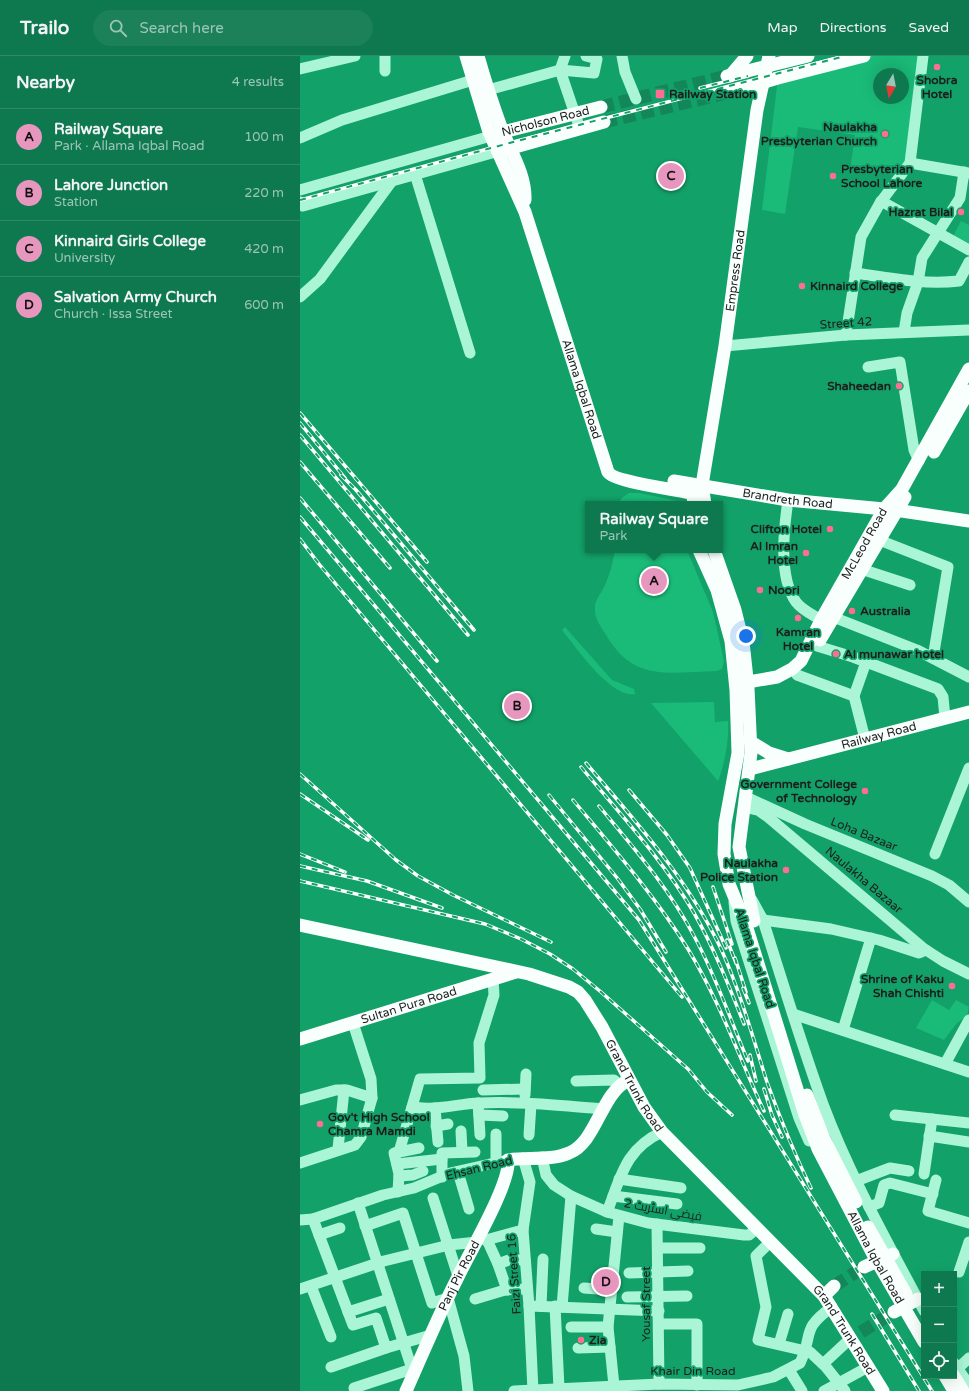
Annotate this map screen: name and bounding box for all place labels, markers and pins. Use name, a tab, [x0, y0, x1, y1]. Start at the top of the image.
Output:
marker: Shobra Hotel	[932, 62, 942, 72]
place label: Shobra Hotel	[917, 73, 958, 101]
place label: Railway Station	[669, 87, 756, 102]
marker: Railway Station	[654, 88, 666, 100]
place label: Naulakha Presbyterian Church	[761, 120, 877, 149]
marker: Naulakha Presbyterian Church	[880, 129, 890, 139]
pin: C	[658, 161, 684, 191]
place label: Presbyterian School Lahore	[841, 162, 922, 190]
marker: Presbyterian School Lahore	[828, 171, 838, 181]
place label: Hazrat Bilal	[888, 205, 953, 219]
marker: Hazrat Bilal	[956, 207, 966, 217]
place label: Kinnaird College	[810, 279, 903, 294]
marker: Kinnaird College	[797, 281, 807, 291]
place label: Shaheedan	[827, 379, 891, 393]
marker: Shaheedan	[894, 381, 904, 391]
place label: Clifton Hotel	[751, 522, 822, 536]
marker: Clifton Hotel	[825, 524, 835, 534]
place label: Al Imran Hotel	[750, 539, 798, 567]
marker: Al Imran Hotel	[801, 548, 811, 558]
pin: A	[641, 566, 667, 596]
place label: Noori	[768, 583, 800, 597]
marker: Noori	[755, 585, 765, 595]
place label: Australia	[860, 604, 911, 618]
marker: Australia	[847, 606, 857, 616]
marker: Kamran Hotel	[793, 613, 803, 623]
place label: Kamran Hotel	[776, 625, 820, 653]
place label: Al munawar hotel	[844, 647, 944, 661]
marker: Al munawar hotel	[831, 649, 841, 659]
pin: B	[504, 691, 530, 721]
place label: Government College of Technology	[740, 777, 858, 806]
marker: Government College of Technology	[860, 786, 870, 796]
place label: Naulakha Police Station	[700, 856, 778, 884]
marker: Naulakha Police Station	[781, 865, 791, 875]
place label: Shrine of Kaku Shah Chishti	[861, 972, 944, 1000]
marker: Shrine of Kaku Shah Chishti	[947, 981, 957, 991]
place label: Gov't High School Chamra Mamdi	[328, 1110, 430, 1138]
marker: Gov't High School Chamra Mamdi	[315, 1119, 325, 1129]
pin: D	[593, 1267, 619, 1297]
place label: Zia	[589, 1333, 607, 1347]
marker: Zia	[576, 1335, 586, 1345]

